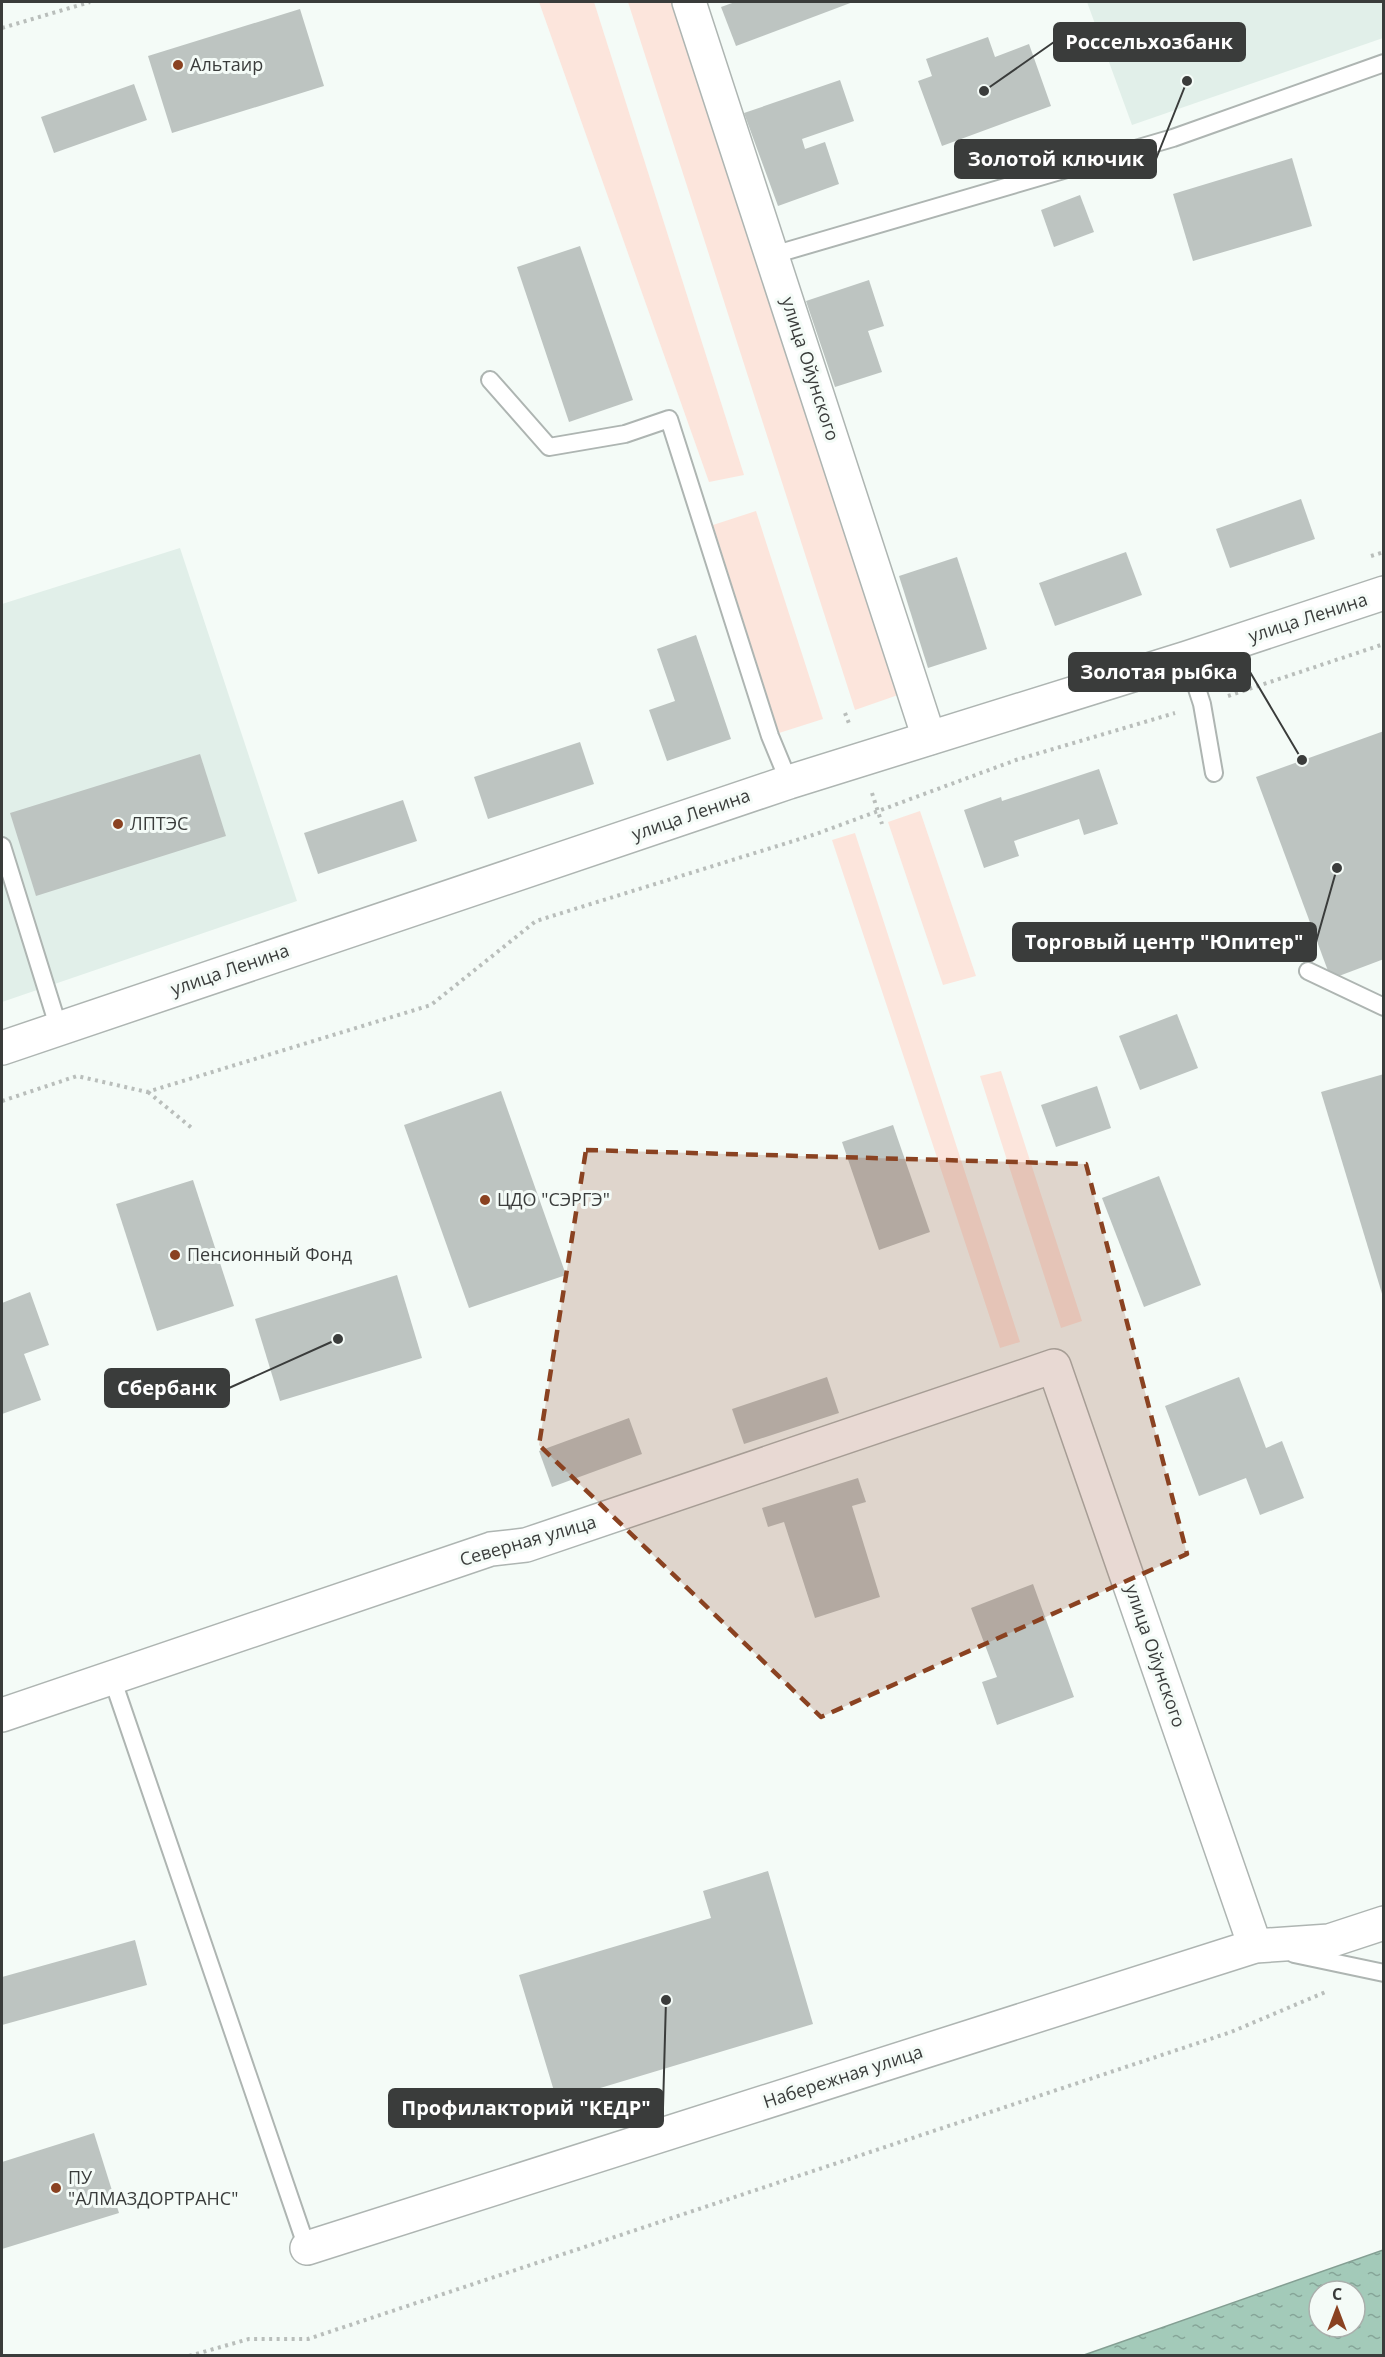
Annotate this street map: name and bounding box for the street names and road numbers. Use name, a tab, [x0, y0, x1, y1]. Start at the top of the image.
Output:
street label: улица Ойунского	[776, 294, 846, 444]
street label: улица Ленина	[1245, 587, 1370, 648]
street label: улица Ленина	[628, 783, 753, 846]
street label: улица Ленина	[167, 938, 292, 1001]
street label: Северная улица	[457, 1509, 599, 1571]
street label: улица Ойунского	[1120, 1581, 1192, 1730]
street label: Набережная улица	[760, 2039, 926, 2113]

